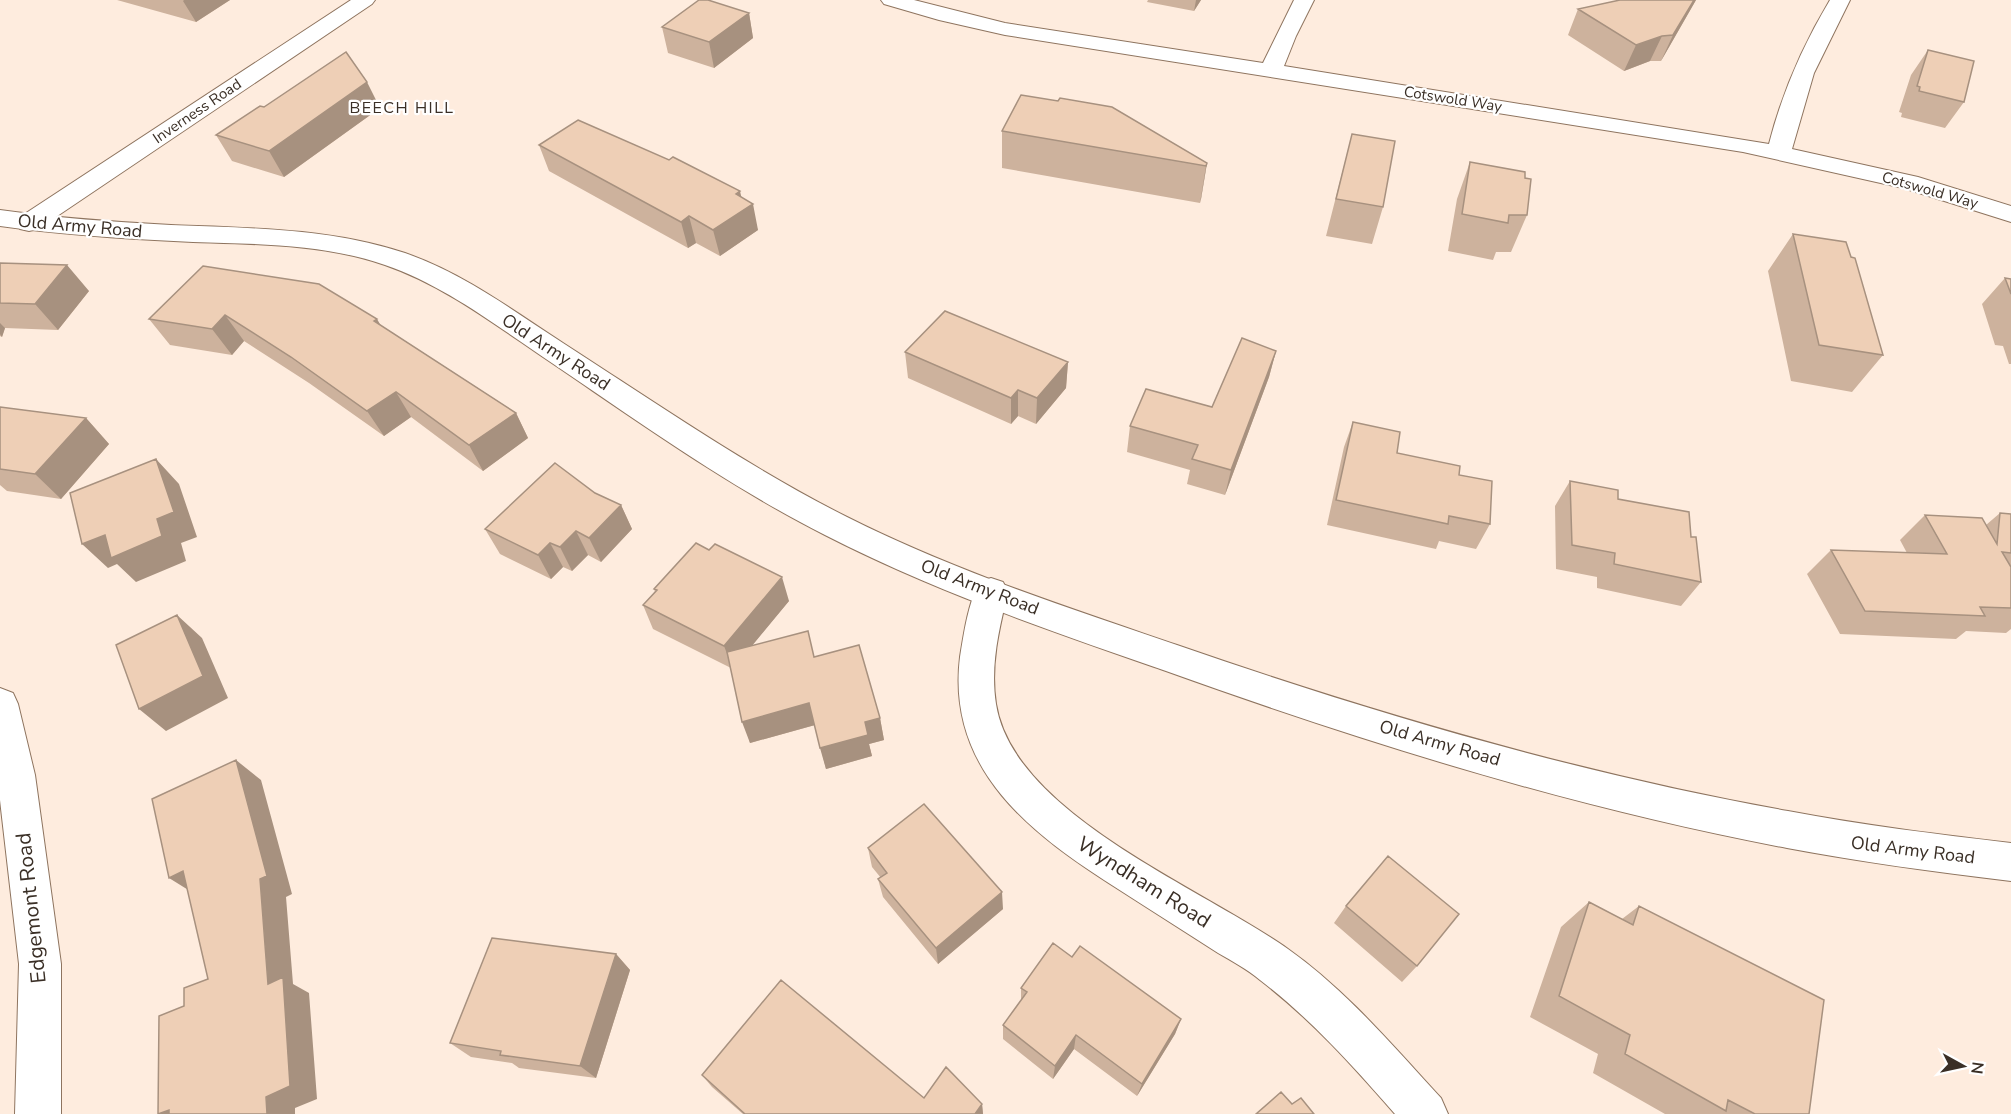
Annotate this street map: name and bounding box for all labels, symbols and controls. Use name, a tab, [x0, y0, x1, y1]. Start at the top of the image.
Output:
street label: Inverness Road	[149, 74, 245, 148]
street label: Cotswold Way	[1402, 81, 1504, 117]
district label: BEECH HILL	[349, 97, 455, 119]
street label: Cotswold Way	[1880, 167, 1981, 213]
street label: Old Army Road	[17, 209, 143, 243]
street label: Old Army Road	[497, 308, 615, 396]
street label: Old Army Road	[917, 553, 1043, 621]
street label: Old Army Road	[1377, 714, 1503, 772]
street label: Wyndham Road	[1072, 830, 1216, 934]
street label: Old Army Road	[1850, 830, 1976, 870]
street label: Edgemont Road	[9, 831, 53, 985]
north arrow	[1933, 1036, 1993, 1096]
text: N	[1965, 1060, 1989, 1075]

